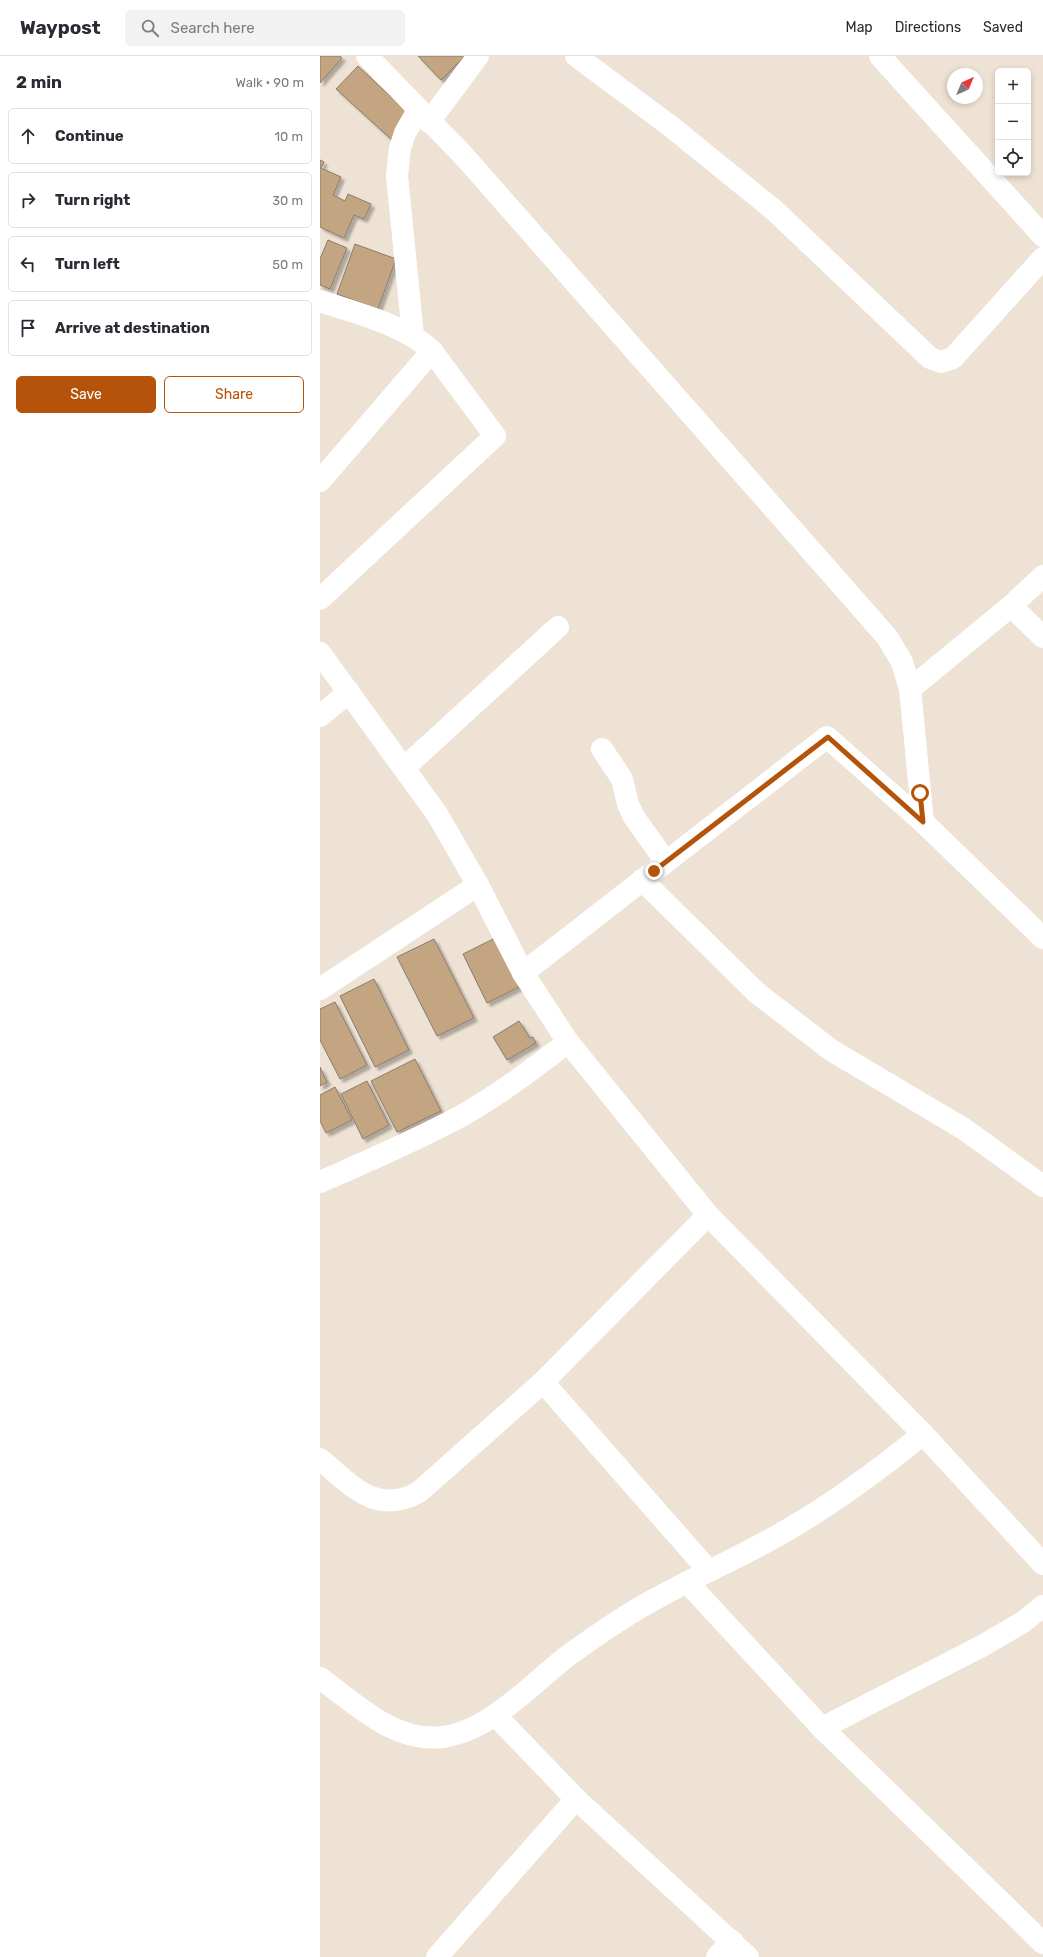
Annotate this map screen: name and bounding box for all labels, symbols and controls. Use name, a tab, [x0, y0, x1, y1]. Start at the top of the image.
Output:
search box	[125, 10, 405, 46]
text: Waypost	[20, 16, 101, 39]
icon: search	[139, 17, 161, 39]
text: Search here	[171, 19, 255, 37]
text: Map	[846, 19, 873, 36]
text: Directions	[895, 19, 961, 36]
text: Saved	[983, 19, 1023, 36]
north arrow	[947, 68, 983, 104]
map controls	[995, 68, 1031, 176]
button: +	[995, 68, 1031, 104]
text: 2 min	[16, 72, 62, 92]
text: Walk · 90 m	[236, 75, 304, 90]
button: −	[995, 104, 1031, 140]
icon: ahead	[17, 125, 39, 147]
text: Continue	[55, 127, 124, 145]
text: 10 m	[274, 129, 303, 144]
button: locate	[995, 140, 1031, 176]
icon: right	[17, 189, 39, 211]
text: Turn right	[55, 191, 130, 209]
text: 30 m	[272, 193, 303, 208]
icon: left	[17, 253, 39, 275]
text: Turn left	[55, 255, 120, 273]
text: 50 m	[272, 257, 303, 272]
icon: arrive	[17, 317, 39, 339]
text: Arrive at destination	[55, 319, 210, 337]
button: Save	[16, 376, 156, 413]
button: Share	[164, 376, 304, 413]
route start	[911, 784, 929, 802]
route end	[645, 862, 663, 880]

